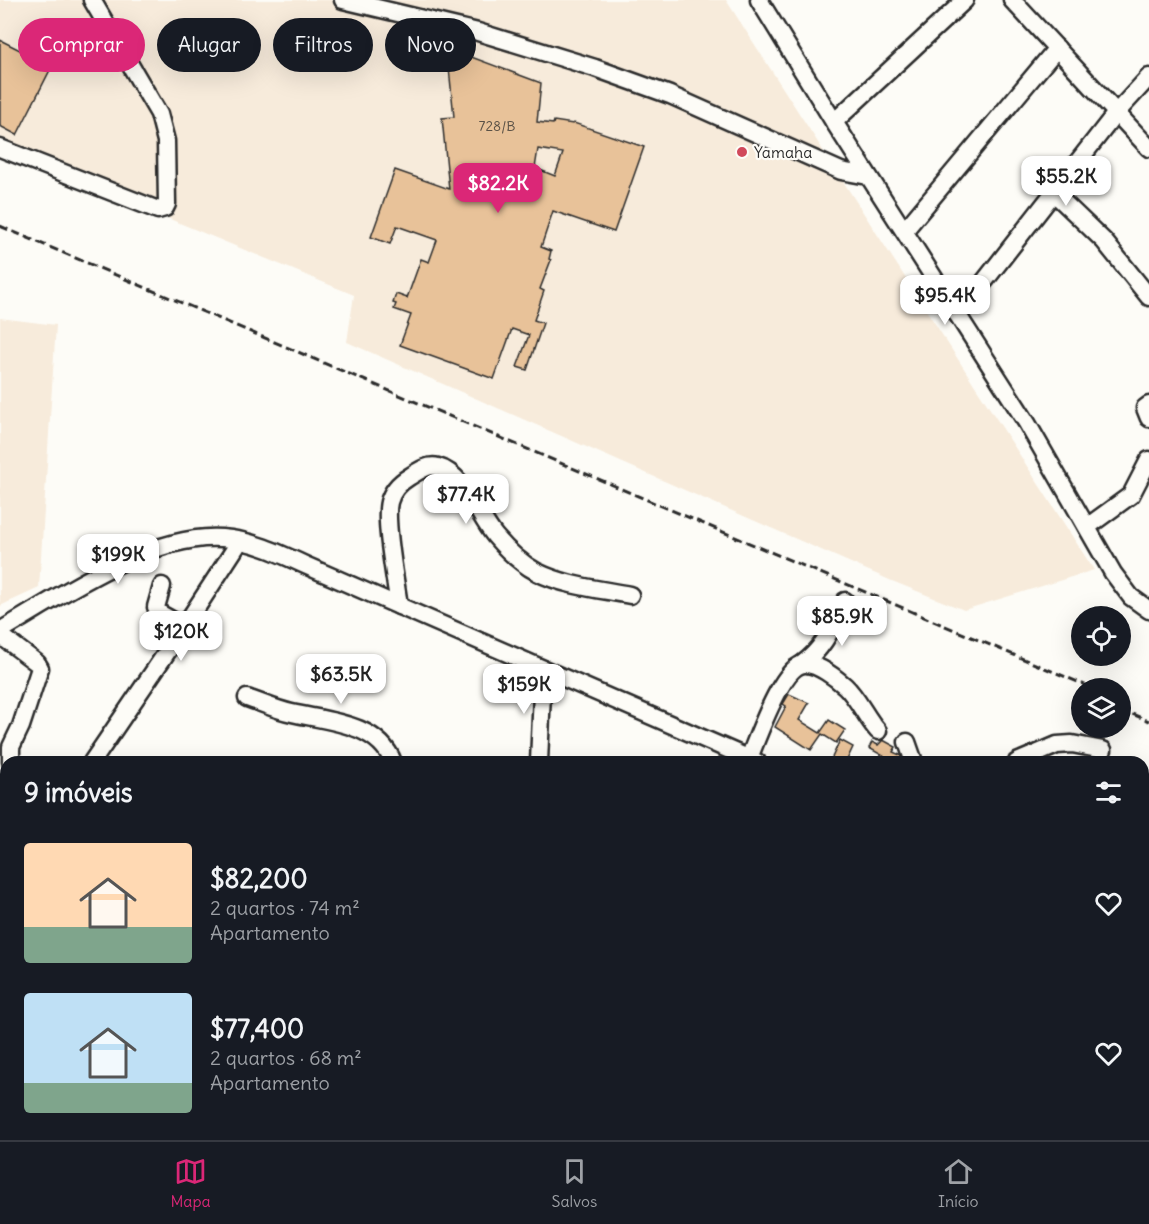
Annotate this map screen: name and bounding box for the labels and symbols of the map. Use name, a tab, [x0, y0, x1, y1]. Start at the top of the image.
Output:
house number: 728/B	[479, 117, 515, 135]
place label: Yamaha	[754, 142, 812, 162]
marker: Yamaha	[735, 145, 749, 159]
pin: $55.2K	[1017, 156, 1115, 207]
pin: $82.2K	[449, 163, 547, 214]
pin: $95.4K	[896, 275, 994, 326]
pin: $77.4K	[417, 474, 515, 525]
pin: $199K	[76, 534, 160, 585]
pin: $85.9K	[793, 596, 891, 647]
pin: $120K	[139, 611, 223, 662]
pin: $63.5K	[292, 654, 390, 705]
pin: $159K	[482, 664, 566, 715]

